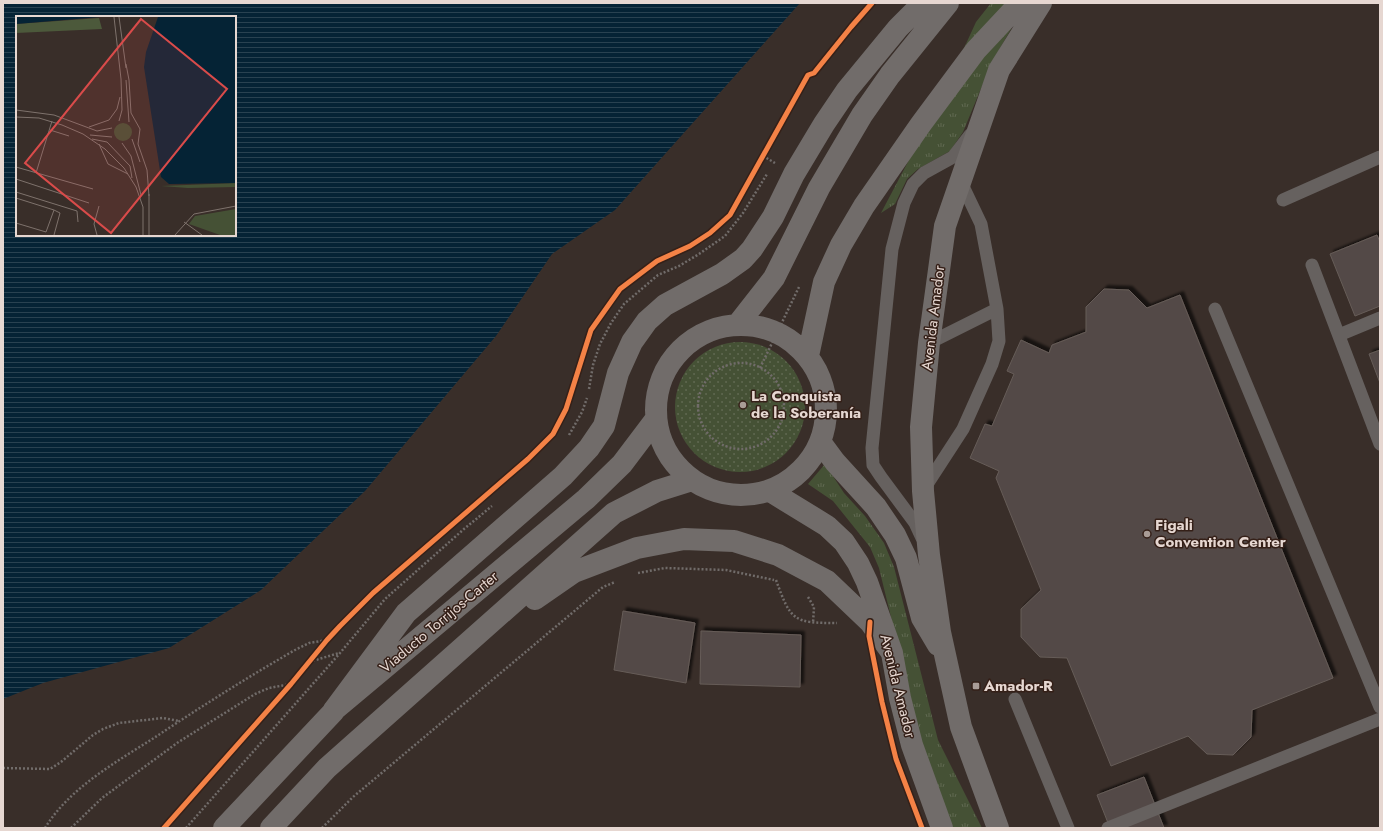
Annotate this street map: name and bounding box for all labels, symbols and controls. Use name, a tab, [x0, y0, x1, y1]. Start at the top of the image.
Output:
inset map	[16, 16, 236, 236]
street label: Avenida Amador	[916, 263, 950, 372]
place label: La Conquista de la Soberanía	[751, 385, 861, 424]
marker: La Conquista de la Soberanía	[738, 400, 748, 410]
place label: Figali Convention Center	[1155, 514, 1287, 553]
marker: Figali Convention Center	[1142, 529, 1152, 539]
street label: Viaducto Torrijos-Carter	[375, 565, 504, 678]
street label: Avenida Amador	[875, 632, 922, 741]
place label: Amador-R	[983, 675, 1053, 697]
marker: Amador-R	[971, 681, 981, 691]

